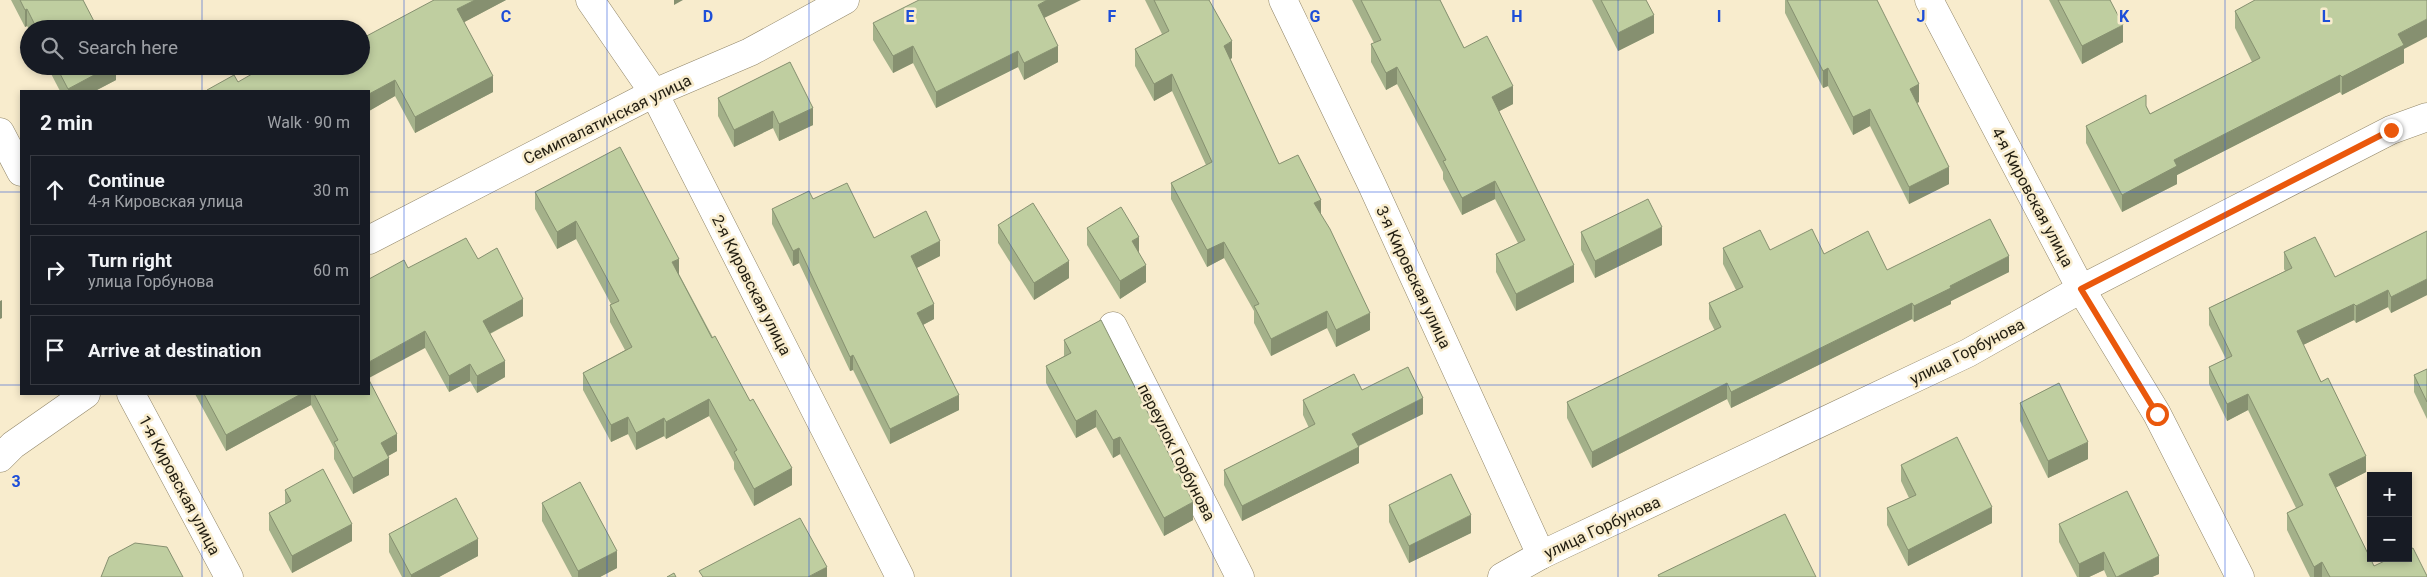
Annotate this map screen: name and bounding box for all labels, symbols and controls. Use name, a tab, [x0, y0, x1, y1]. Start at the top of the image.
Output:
text: C	[501, 7, 511, 26]
text: D	[703, 7, 713, 26]
text: E	[906, 7, 915, 26]
text: F	[1108, 7, 1117, 26]
text: G	[1310, 7, 1321, 26]
text: H	[1511, 7, 1523, 26]
text: I	[1717, 7, 1721, 26]
text: J	[1917, 7, 1925, 26]
text: K	[2119, 7, 2130, 26]
text: L	[2322, 7, 2331, 26]
search box	[20, 20, 370, 75]
icon: search	[38, 34, 66, 62]
text: Search here	[78, 36, 178, 59]
street label: Семипалатинская улица	[520, 71, 694, 168]
text: 2 min	[40, 111, 93, 135]
text: Walk · 90 m	[267, 113, 350, 132]
route end	[2380, 119, 2403, 142]
street label: 4-я Кировская улица	[1988, 124, 2077, 270]
text: Continue	[88, 169, 165, 192]
icon: ahead	[41, 176, 69, 204]
text: 30 m	[313, 181, 349, 200]
text: 4-я Кировская улица	[88, 192, 243, 211]
street label: 3-я Кировская улица	[1372, 203, 1455, 352]
street label: 2-я Кировская улица	[708, 212, 795, 359]
text: Turn right	[88, 249, 172, 272]
icon: right	[41, 256, 69, 284]
text: 60 m	[313, 261, 349, 280]
text: улица Горбунова	[88, 272, 214, 291]
street label: улица Горбунова	[1907, 314, 2028, 389]
icon: arrive	[41, 336, 69, 364]
text: Arrive at destination	[88, 339, 261, 362]
street label: переулок Горбунова	[1134, 380, 1219, 524]
route start	[2146, 403, 2169, 426]
street label: 1-я Кировская улица	[135, 412, 224, 558]
text: 3	[11, 472, 21, 491]
map controls	[2367, 472, 2412, 562]
button: +	[2367, 472, 2412, 517]
street label: улица Горбунова	[1541, 492, 1663, 563]
button: −	[2367, 517, 2412, 562]

